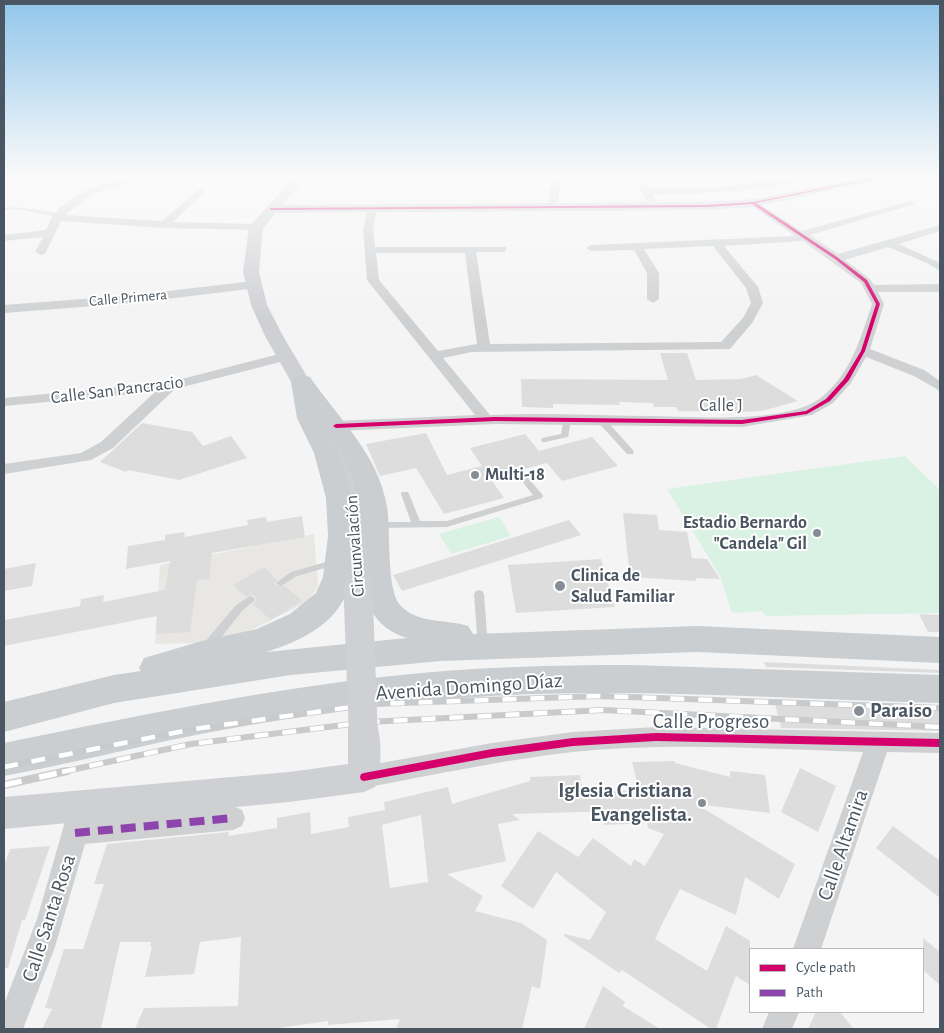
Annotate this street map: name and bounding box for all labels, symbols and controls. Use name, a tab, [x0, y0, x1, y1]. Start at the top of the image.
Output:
street label: Calle Primera	[88, 286, 168, 310]
street label: Calle San Pancracio	[49, 371, 185, 409]
street label: Calle J	[699, 395, 743, 417]
place label: Multi-18	[485, 464, 545, 486]
marker: Multi-18	[469, 469, 481, 481]
street label: Circunvalación	[341, 494, 369, 598]
place label: Estadio Bernardo "Candela" Gil	[683, 512, 807, 554]
marker: Estadio Bernardo "Candela" Gil	[811, 527, 823, 539]
place label: Clinica de Salud Familiar	[571, 565, 674, 608]
marker: Clinica de Salud Familiar	[553, 579, 567, 593]
street label: Avenida Domingo Díaz	[375, 668, 563, 706]
place label: Paraiso	[870, 698, 932, 724]
marker: Paraiso	[852, 704, 866, 718]
street label: Calle Progreso	[653, 709, 769, 735]
place label: Iglesia Cristiana Evangelista.	[558, 778, 692, 828]
street label: Calle Altamira	[812, 786, 874, 904]
marker: Iglesia Cristiana Evangelista.	[696, 797, 708, 809]
street label: Calle Santa Rosa	[17, 851, 81, 985]
legend	[749, 948, 924, 1013]
text: Cycle path	[796, 960, 856, 975]
text: Path	[796, 985, 823, 1000]

